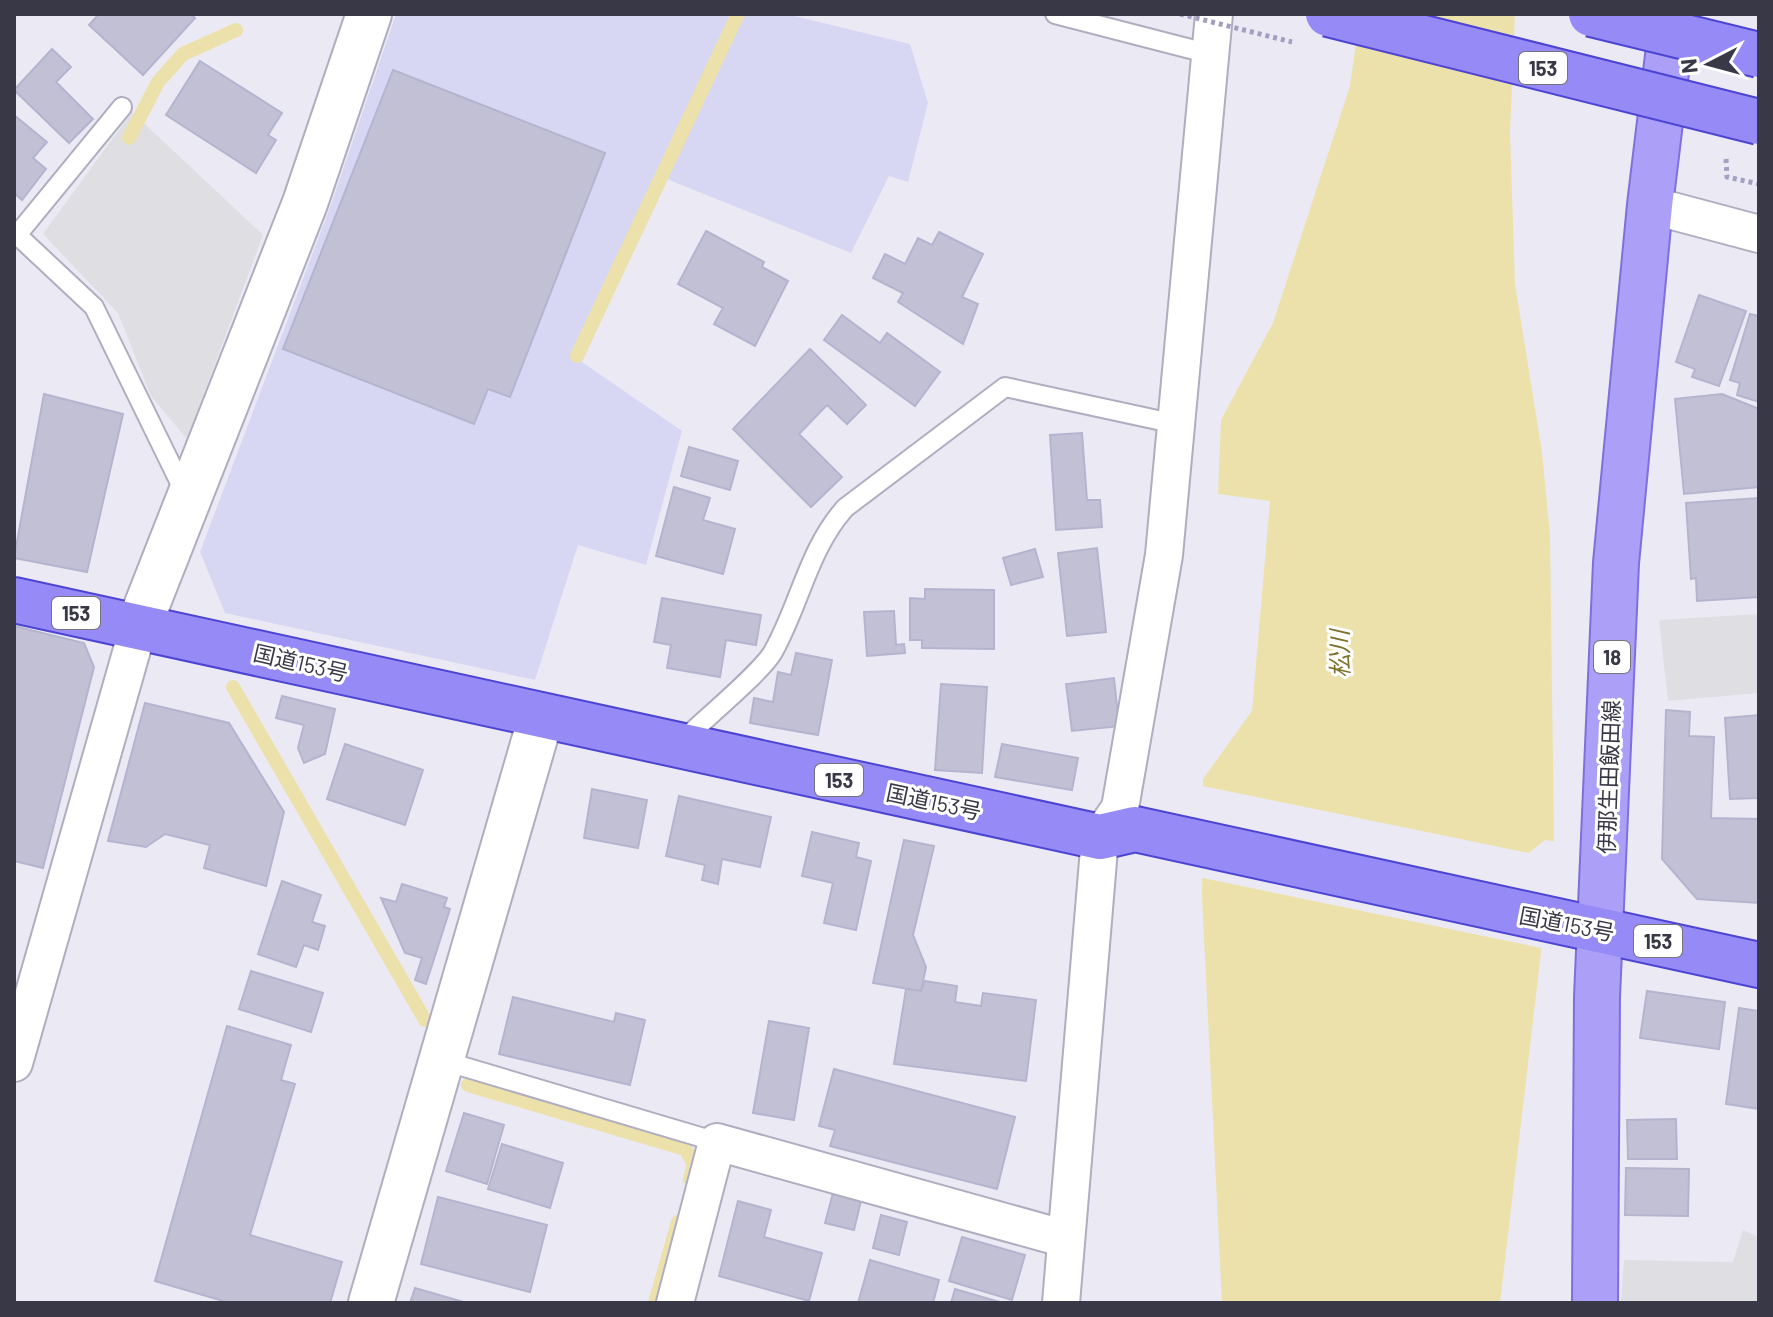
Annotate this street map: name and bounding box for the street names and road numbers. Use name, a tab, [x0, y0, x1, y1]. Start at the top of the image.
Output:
road number: 153	[1519, 52, 1567, 84]
road number: 153	[52, 597, 100, 629]
street label: 国道153号	[251, 638, 351, 686]
road number: 18	[1594, 641, 1630, 673]
street label: 伊那生田飯田線	[1592, 700, 1624, 854]
road number: 153	[815, 764, 863, 796]
street label: 国道153号	[884, 778, 984, 824]
street label: 国道153号	[1517, 901, 1617, 945]
road number: 153	[1634, 925, 1682, 957]

